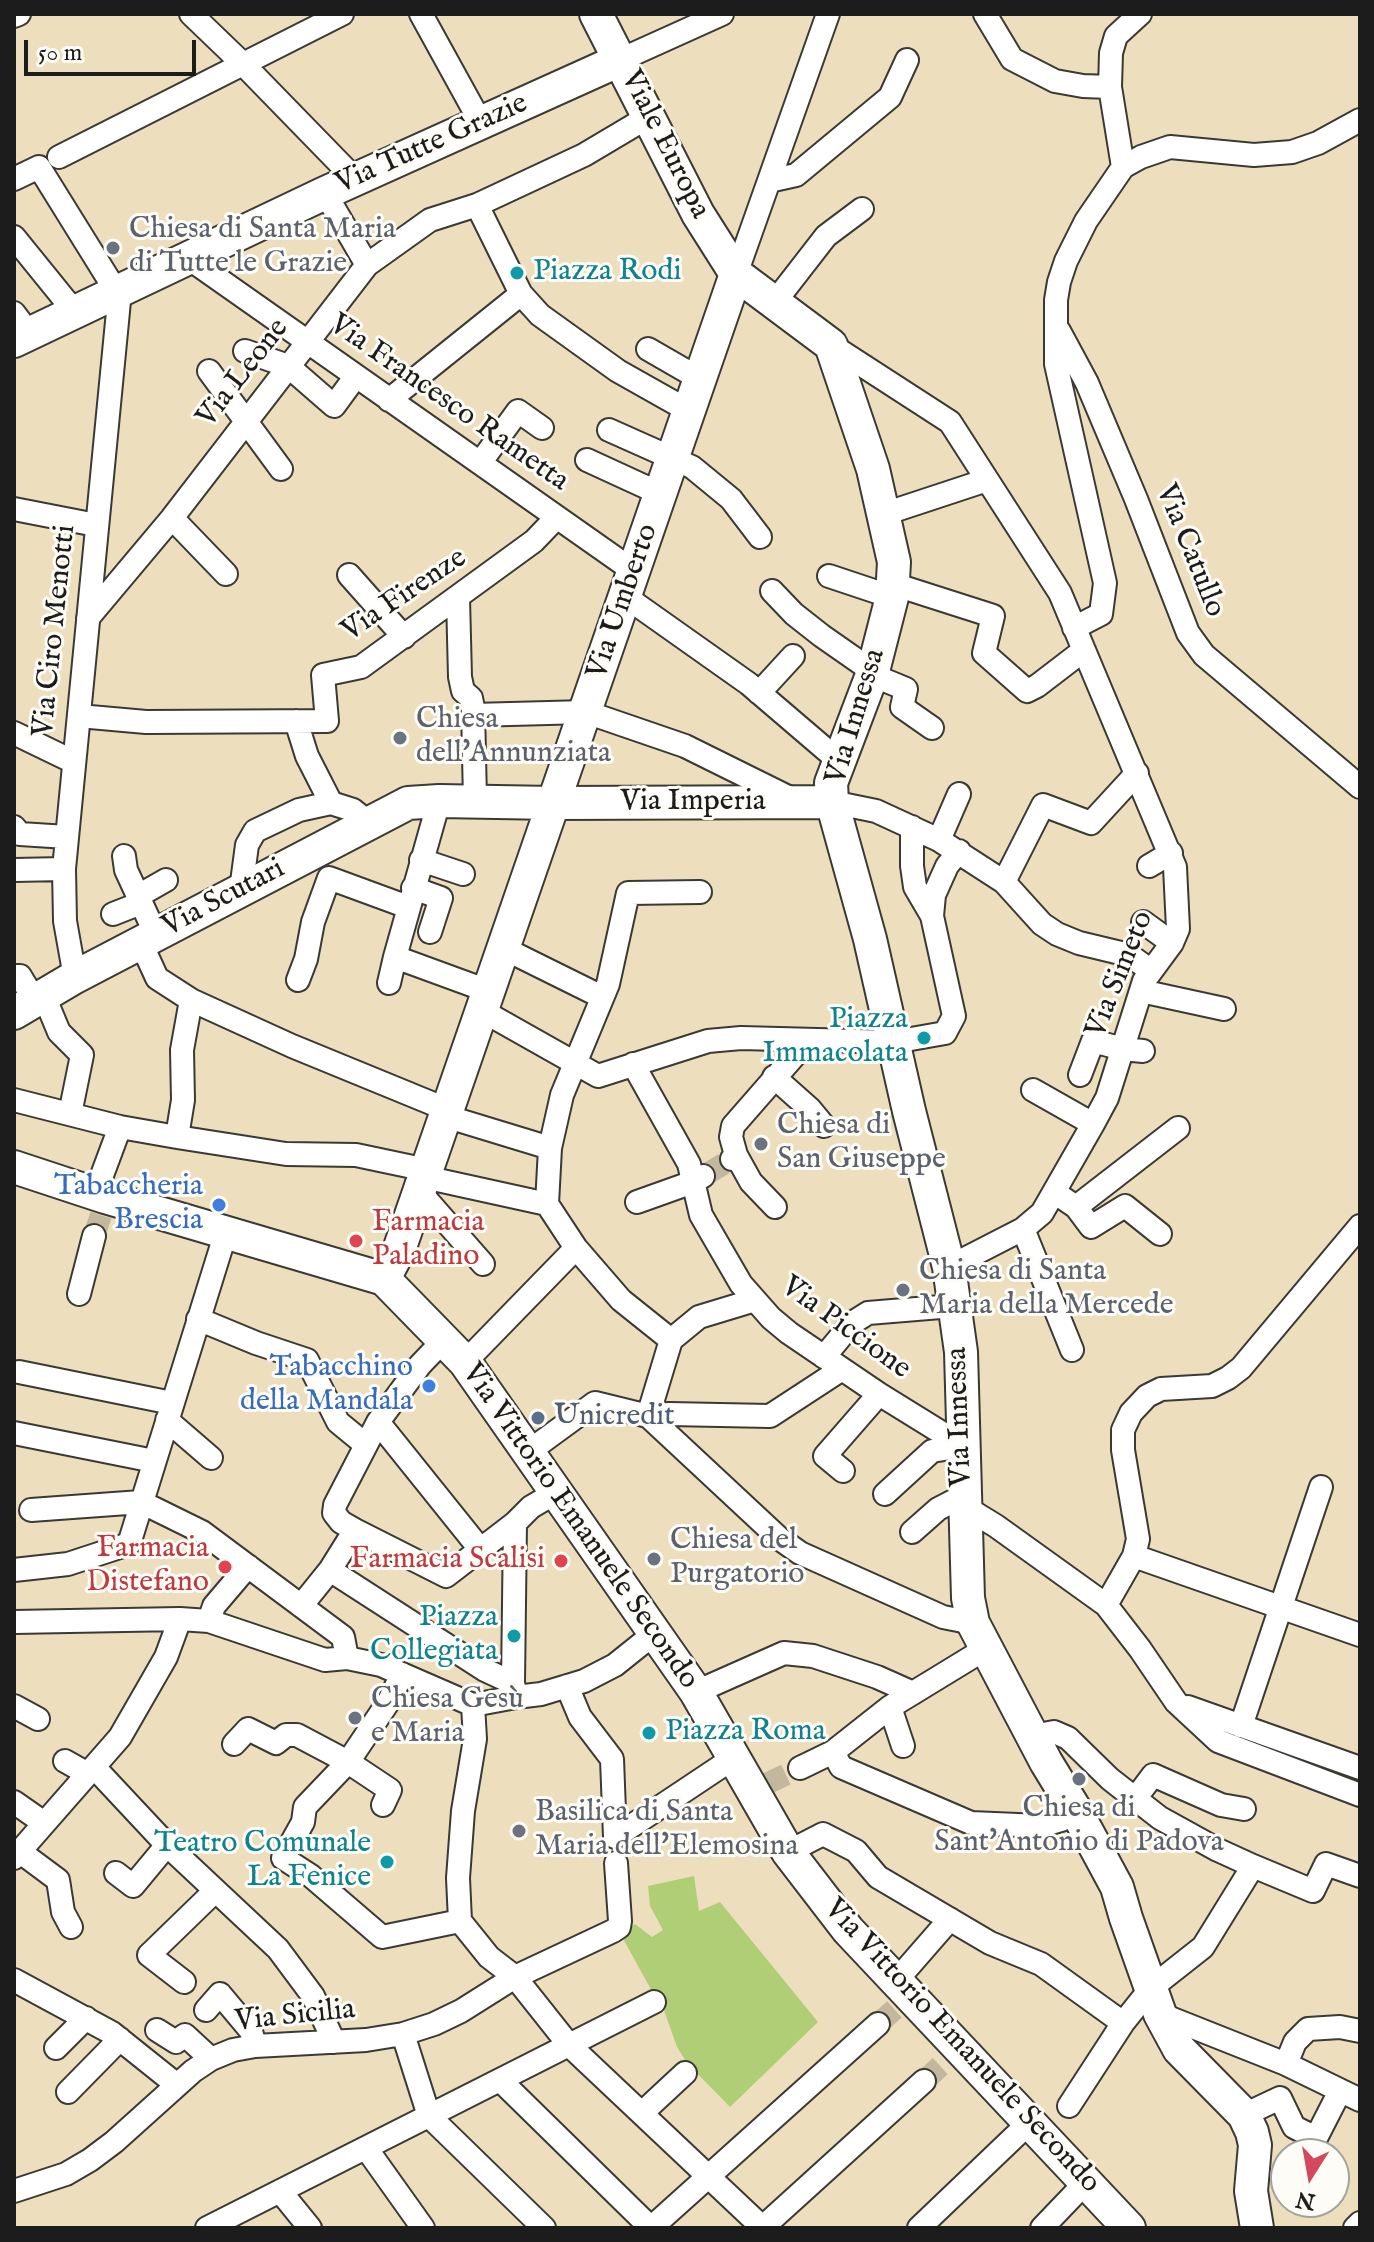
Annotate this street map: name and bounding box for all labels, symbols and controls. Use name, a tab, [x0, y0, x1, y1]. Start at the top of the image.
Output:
scale bar	[28, 24, 200, 74]
text: 50 m	[38, 38, 82, 69]
street label: Viale Europa	[611, 65, 717, 225]
street label: Via Tutte Grazie	[330, 87, 534, 203]
place label: Chiesa di Santa Maria di Tutte le Grazie	[129, 213, 396, 284]
marker: Chiesa di Santa Maria di Tutte le Grazie	[104, 239, 122, 257]
place label: Piazza Rodi	[533, 255, 681, 291]
marker: Piazza Rodi	[508, 264, 526, 282]
street label: Via Francesco Rametta	[321, 308, 575, 500]
street label: Via Leone	[190, 312, 298, 436]
street label: Via Catullo	[1146, 479, 1232, 623]
street label: Via Umberto	[581, 520, 667, 684]
street label: Via Ciro Menotti	[27, 523, 85, 739]
street label: Via Firenze	[336, 541, 474, 651]
street label: Via Innessa	[819, 645, 895, 789]
place label: Chiesa dell'Annunziata	[416, 703, 611, 774]
marker: Chiesa dell'Annunziata	[391, 729, 409, 747]
street label: Via Imperia	[620, 785, 766, 821]
street label: Via Scutari	[157, 852, 291, 946]
street label: Via Simeto	[1079, 906, 1163, 1044]
place label: Piazza Immacolata	[762, 1003, 908, 1074]
marker: Piazza Immacolata	[915, 1029, 933, 1047]
place label: Chiesa di San Giuseppe	[777, 1109, 946, 1180]
marker: Chiesa di San Giuseppe	[752, 1135, 770, 1153]
place label: Tabaccheria Brescia	[54, 1170, 203, 1240]
marker: Tabaccheria Brescia	[210, 1196, 228, 1214]
place label: Farmacia Paladino	[372, 1206, 485, 1276]
marker: Farmacia Paladino	[347, 1232, 365, 1250]
place label: Chiesa di Santa Maria della Mercede	[919, 1255, 1174, 1326]
street label: Via Piccione	[773, 1270, 917, 1388]
marker: Chiesa di Santa Maria della Mercede	[894, 1281, 912, 1299]
street label: Via Innessa	[941, 1346, 981, 1488]
place label: Tabacchino della Mandala	[240, 1351, 413, 1422]
street label: Via Vittorio Emanuele Secondo	[453, 1357, 705, 1697]
marker: Tabacchino della Mandala	[420, 1377, 438, 1395]
place label: Unicredit	[554, 1400, 674, 1436]
marker: Unicredit	[529, 1409, 547, 1427]
place label: Chiesa del Purgatorio	[670, 1524, 805, 1594]
place label: Farmacia Distefano	[86, 1532, 209, 1602]
place label: Farmacia Scalisi	[350, 1543, 545, 1579]
marker: Chiesa del Purgatorio	[645, 1550, 663, 1568]
marker: Farmacia Scalisi	[552, 1552, 570, 1570]
marker: Farmacia Distefano	[216, 1558, 234, 1576]
place label: Piazza Collegiata	[370, 1601, 498, 1672]
marker: Piazza Collegiata	[505, 1627, 523, 1645]
place label: Chiesa Gesù e Maria	[371, 1683, 524, 1754]
marker: Chiesa Gesù e Maria	[346, 1709, 364, 1727]
place label: Piazza Roma	[665, 1715, 826, 1751]
marker: Piazza Roma	[640, 1724, 658, 1742]
marker: Chiesa di Sant'Antonio di Padova	[1070, 1770, 1088, 1788]
place label: Chiesa di Sant'Antonio di Padova	[934, 1792, 1224, 1862]
place label: Basilica di Santa Maria dell'Elemosina	[535, 1796, 799, 1866]
marker: Basilica di Santa Maria dell'Elemosina	[510, 1822, 528, 1840]
place label: Teatro Comunale La Fenice	[154, 1827, 371, 1898]
marker: Teatro Comunale La Fenice	[378, 1853, 396, 1871]
street label: Via Vittorio Emanuele Secondo	[815, 1892, 1107, 2202]
street label: Via Sicilia	[233, 1993, 357, 2041]
north arrow	[1270, 2138, 1350, 2218]
text: N	[1294, 2184, 1318, 2215]

